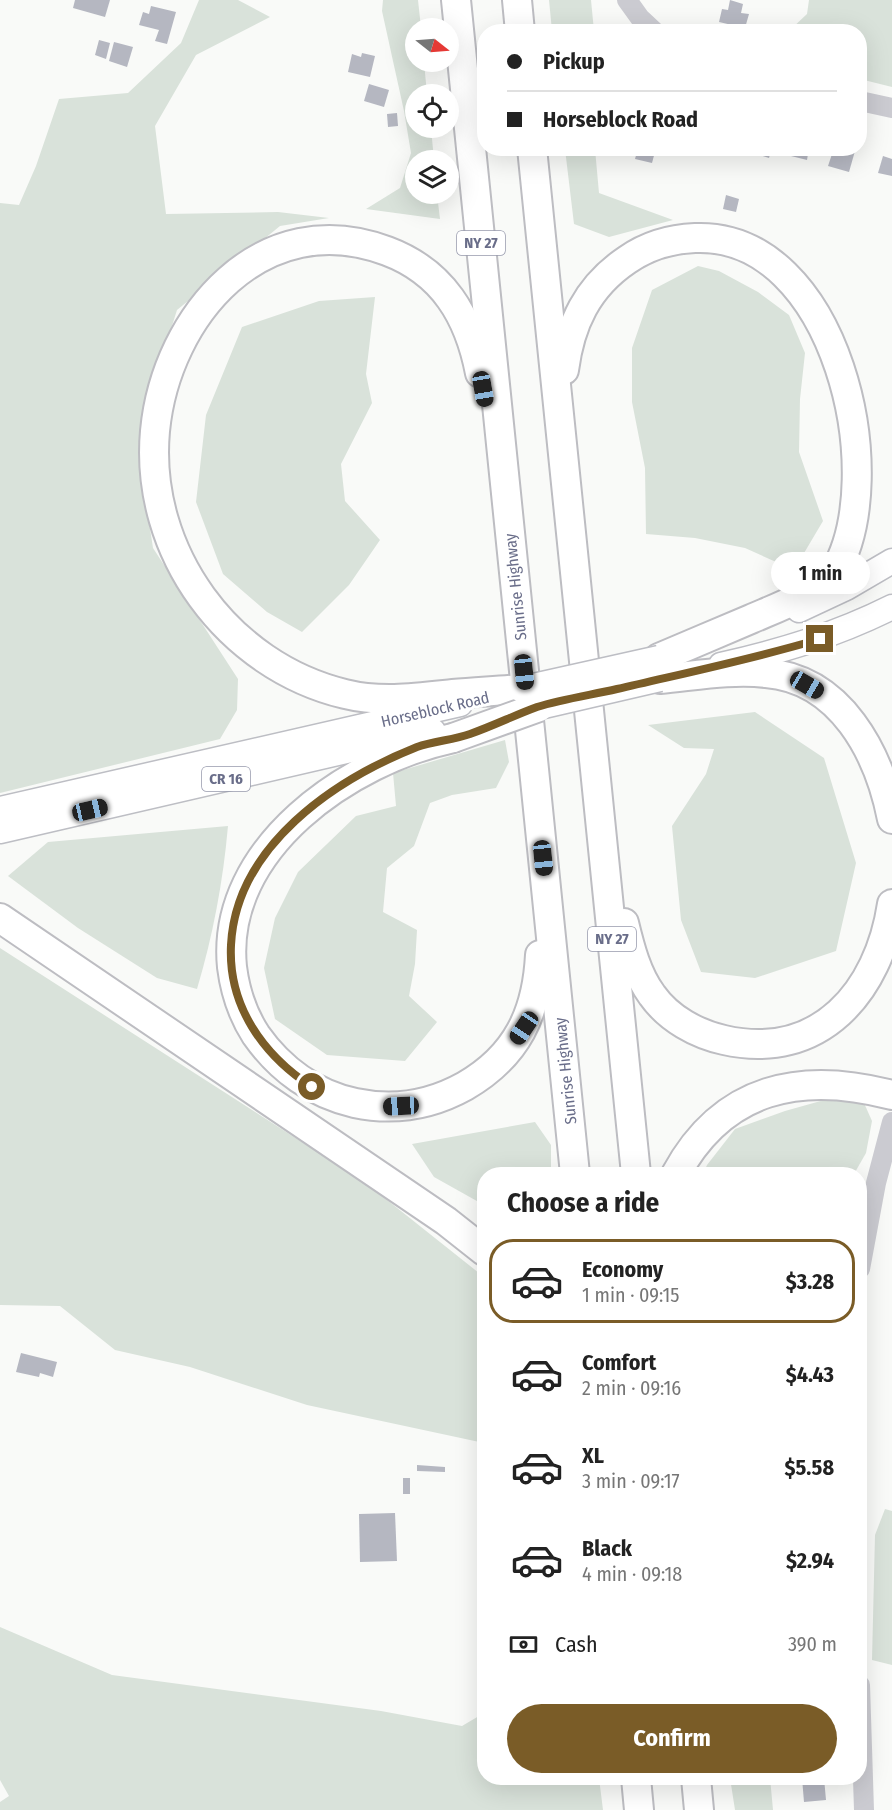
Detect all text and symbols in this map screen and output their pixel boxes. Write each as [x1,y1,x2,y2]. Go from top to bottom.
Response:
north arrow [405,18,459,72]
map controls [405,18,459,204]
text: Pickup [543,48,605,75]
button: locate [405,84,459,138]
text: Horseblock Road [543,106,698,133]
button: layers [405,150,459,204]
road number: NY 27 [457,231,505,255]
car [471,370,495,408]
street label: Sunrise Highway [500,532,531,641]
callout: 1 min [770,552,870,594]
text: 1 min [799,561,842,585]
route end [806,625,833,652]
car [513,653,535,691]
car [787,668,827,702]
street label: Horseblock Road [379,688,491,731]
road number: CR 16 [202,767,250,791]
car [70,797,110,823]
car [532,839,554,877]
road number: NY 27 [588,927,636,951]
car [506,1008,542,1048]
street label: Sunrise Highway [550,1016,581,1125]
route start [298,1073,325,1100]
car [383,1096,419,1116]
text: Choose a ride [507,1187,659,1219]
icon: car [510,1254,564,1308]
text: Economy [582,1256,663,1283]
text: $3.28 [786,1268,834,1295]
text: 1 min · 09:15 [582,1283,679,1307]
icon: car [510,1347,564,1401]
text: Comfort [582,1349,656,1376]
text: $4.43 [786,1361,834,1388]
text: 2 min · 09:16 [582,1376,681,1400]
icon: car [510,1440,564,1494]
text: XL [582,1442,604,1469]
text: $5.58 [785,1454,834,1481]
text: 3 min · 09:17 [582,1469,680,1493]
icon: car [510,1533,564,1587]
text: Black [582,1535,632,1562]
text: $2.94 [786,1547,834,1574]
text: 4 min · 09:18 [582,1562,682,1586]
icon: cash [507,1628,540,1661]
text: Cash [555,1631,598,1658]
text: 390 m [788,1632,837,1656]
button: Confirm [507,1704,837,1773]

